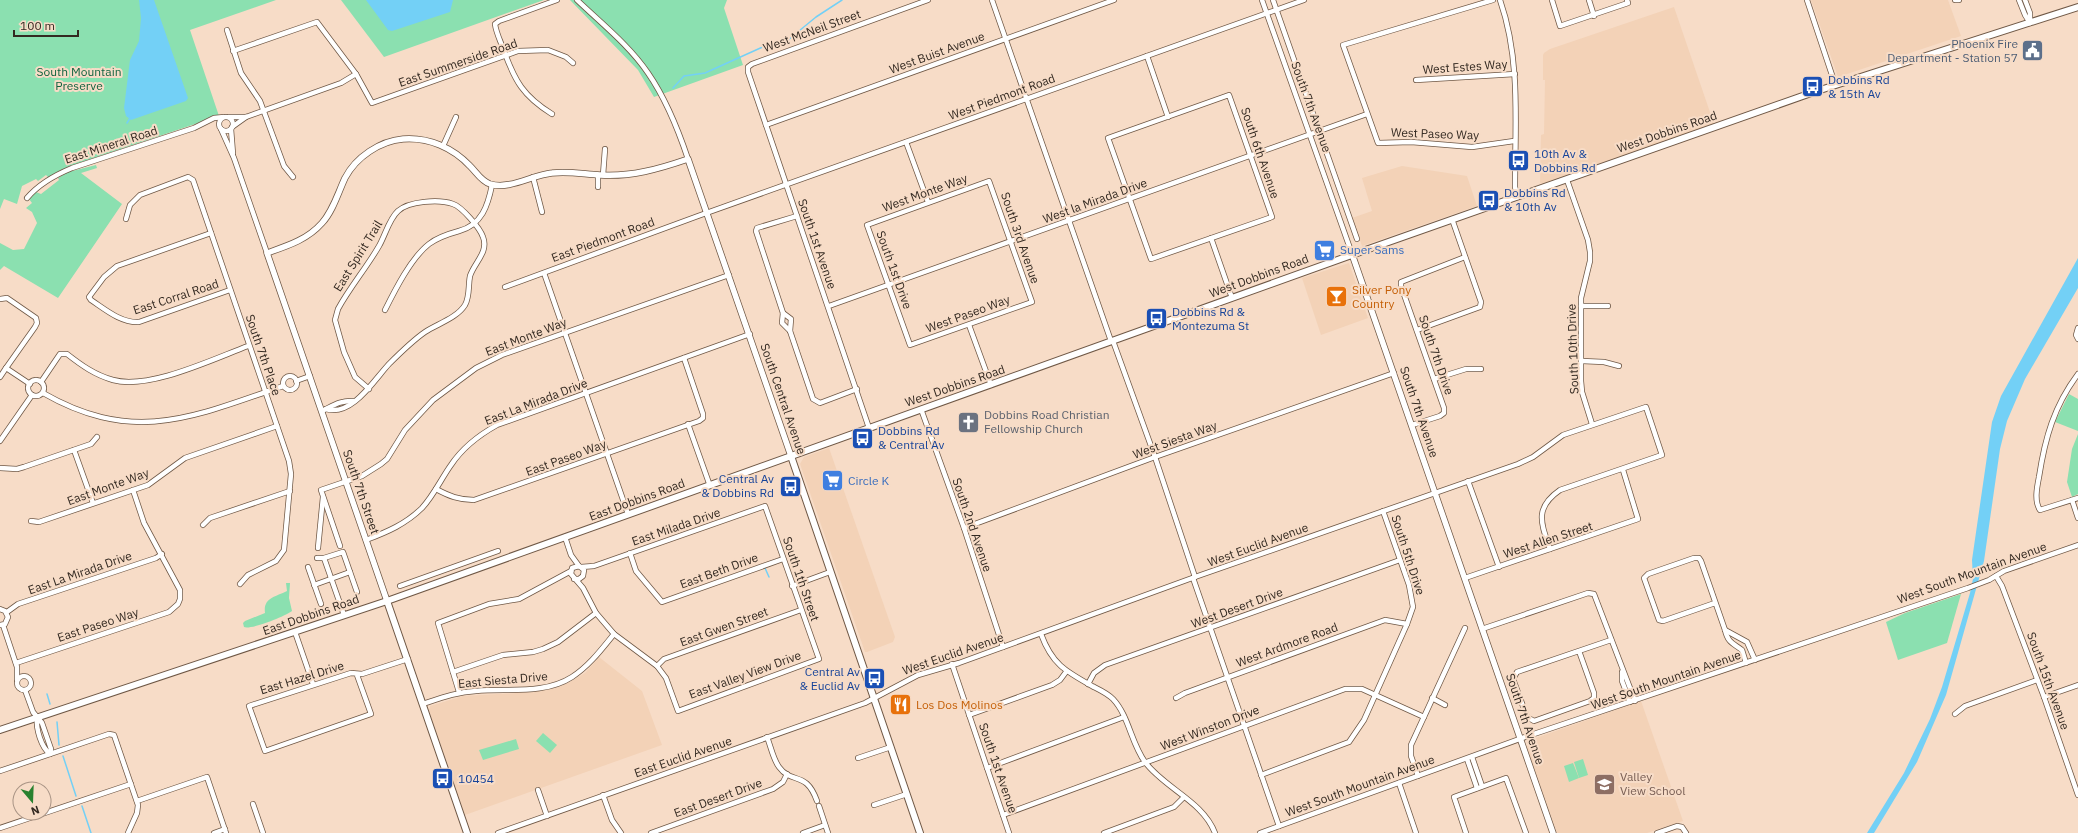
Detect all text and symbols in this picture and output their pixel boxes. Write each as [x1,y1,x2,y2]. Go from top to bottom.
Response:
street label: West McNeil Street [761,6,863,55]
scale bar [14,12,78,38]
text: 100 m [20,18,55,33]
street label: West Buist Avenue [887,28,987,77]
street label: East Summerside Road [396,35,519,90]
place label: Phoenix Fire Department - Station 57 [1887,36,2018,65]
public building icon: Phoenix Fire Department - Station 57 [2020,38,2046,64]
street label: West Estes Way [1422,56,1508,77]
street label: South 7th Avenue [1288,59,1335,155]
park label: South Mountain Preserve [37,64,121,93]
street label: West Piedmont Road [946,70,1057,123]
place label: Dobbins Rd & 15th Av [1828,72,1890,101]
bus stop icon: Dobbins Rd & 15th Av [1799,74,1825,100]
street label: South 6th Avenue [1238,105,1283,201]
street label: West Dobbins Road [1615,107,1719,156]
street label: East Mineral Road [62,122,159,167]
street label: West Paseo Way [1391,124,1479,143]
place label: 10th Av & Dobbins Rd [1534,146,1596,175]
bus stop icon: 10th Av & Dobbins Rd [1506,148,1532,174]
street label: West Monte Way [880,170,970,215]
street label: West la Mirada Drive [1041,175,1149,226]
place label: Dobbins Rd & 10th Av [1504,185,1566,214]
bus stop icon: Dobbins Rd & 10th Av [1476,187,1502,213]
street label: South 3rd Avenue [998,190,1043,286]
street label: South 1st Avenue [795,197,840,291]
street label: East Piedmont Road [549,214,656,265]
street label: East Spirit Trail [330,217,385,294]
street label: South 1st Drive [873,229,916,311]
supermarket icon: Super Sams [1312,237,1338,263]
place label: Super Sams [1340,242,1404,257]
street label: West Dobbins Road [1207,251,1311,300]
street label: East Corral Road [131,276,221,317]
place label: Silver Pony Country [1352,282,1411,311]
bar icon: Silver Pony Country [1324,284,1350,310]
street label: West Paseo Way [924,291,1012,336]
street label: South 10th Drive [1563,303,1582,394]
place label: Dobbins Rd & Montezuma St [1172,304,1249,333]
bus stop icon: Dobbins Rd & Montezuma St [1144,306,1170,332]
street label: South 7th Place [243,312,285,398]
street label: South 7th Drive [1416,313,1457,397]
street label: East Monte Way [483,314,569,359]
street label: South Central Avenue [757,341,810,457]
street label: West Dobbins Road [903,361,1007,410]
street label: South 7th Avenue [1397,364,1442,460]
street label: East La Mirada Drive [482,375,590,428]
place label: Dobbins Road Christian Fellowship Church [984,407,1109,436]
church icon: Dobbins Road Christian Fellowship Church [956,409,982,435]
street label: West Siesta Way [1131,417,1219,462]
place label: Dobbins Rd & Central Av [878,423,945,452]
bus stop icon: Dobbins Rd & Central Av [849,425,875,451]
street label: East Paseo Way [523,436,608,479]
street label: South 7th Street [340,448,383,536]
street label: East Monte Way [65,465,151,508]
supermarket icon: Circle K [820,468,846,494]
place label: Central Av & Dobbins Rd [701,471,774,500]
bus stop icon: Central Av & Dobbins Rd [777,473,803,499]
place label: Circle K [848,473,890,488]
street label: East Dobbins Road [587,475,687,524]
street label: South 2nd Avenue [949,476,996,574]
street label: East Milada Drive [630,504,722,549]
street label: South 5th Drive [1388,513,1429,597]
street label: West Allen Street [1501,518,1594,561]
street label: West Euclid Avenue [1206,519,1311,570]
street label: South 1th Street [780,535,823,623]
street label: West South Mountain Avenue [1895,538,2049,607]
street label: East La Mirada Drive [26,548,134,597]
street label: East Beth Drive [678,549,760,592]
street label: West Desert Drive [1189,584,1285,631]
street label: East Dobbins Road [261,591,361,638]
street label: East Paseo Way [55,604,140,645]
street label: East Gwen Street [678,604,770,649]
street label: West Ardmore Road [1234,619,1340,670]
street label: West Euclid Avenue [900,629,1006,678]
street label: South 15th Avenue [2024,630,2073,732]
street label: East Valley View Drive [687,647,803,702]
street label: West South Mountain Avenue [1589,647,1743,712]
street label: East Hazel Drive [258,657,346,697]
place label: Central Av & Euclid Av [800,664,860,693]
bus stop icon: Central Av & Euclid Av [862,666,888,692]
street label: East Siesta Drive [458,668,549,691]
street label: South 7th Avenue [1503,671,1548,767]
restaurant icon: Los Dos Molinos [888,692,914,718]
place label: Los Dos Molinos [916,697,1003,712]
street label: West Winston Drive [1158,702,1262,753]
street label: South 1st Avenue [976,721,1021,815]
street label: East Euclid Avenue [632,733,734,780]
street label: West South Mountain Avenue [1283,751,1437,820]
bus stop icon: 10454 [429,766,455,792]
place label: Valley View School [1620,769,1685,798]
place label: 10454 [458,771,494,786]
school or university icon: Valley View School [1592,771,1618,797]
street label: East Desert Drive [672,775,764,820]
north arrow [12,781,52,821]
text: N [29,803,41,818]

